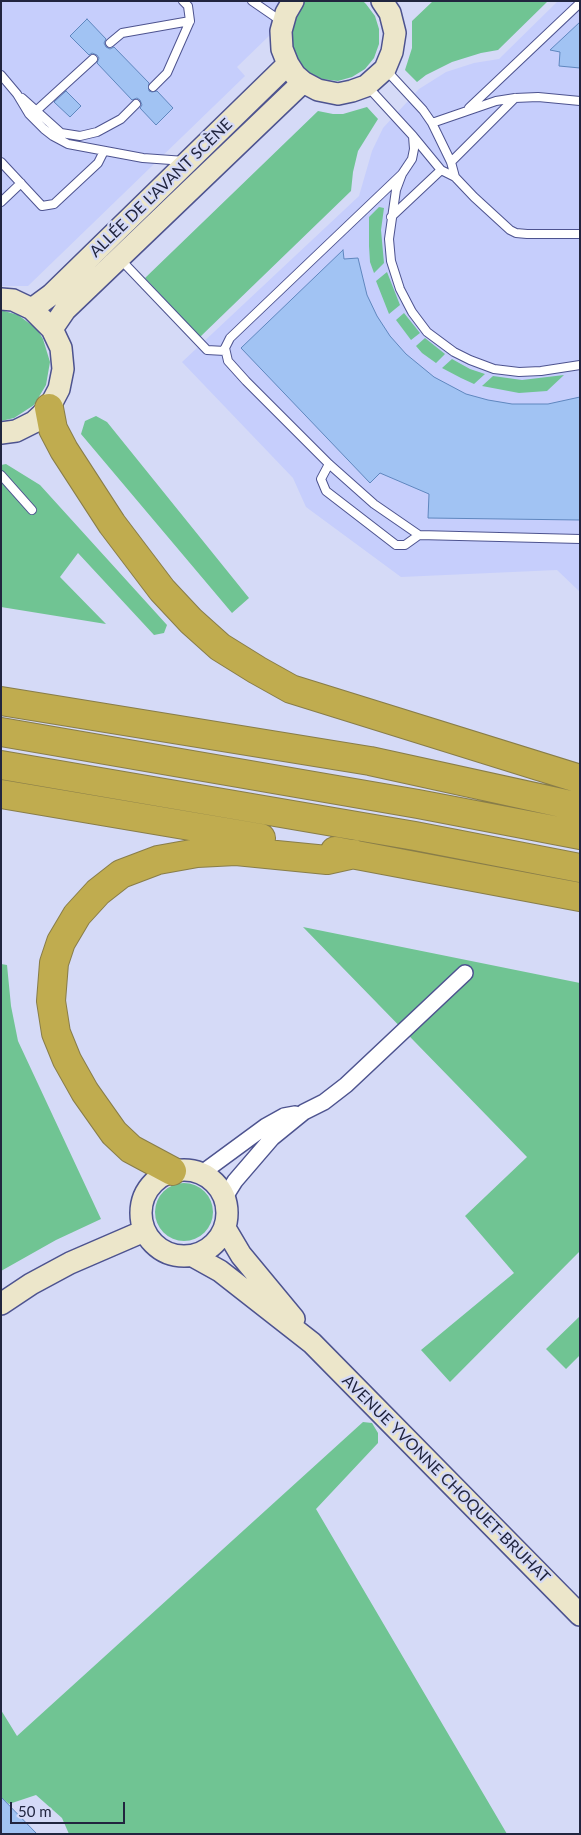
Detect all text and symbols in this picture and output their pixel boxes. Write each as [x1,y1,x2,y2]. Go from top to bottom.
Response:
street label: ALLÉE DE L'AVANT SCÈNE [86,115,236,261]
street label: AVENUE YVONNE CHOQUET-BRUHAT [338,1371,554,1587]
scale bar [12,1792,128,1824]
text: 50 m [18,1802,52,1820]

